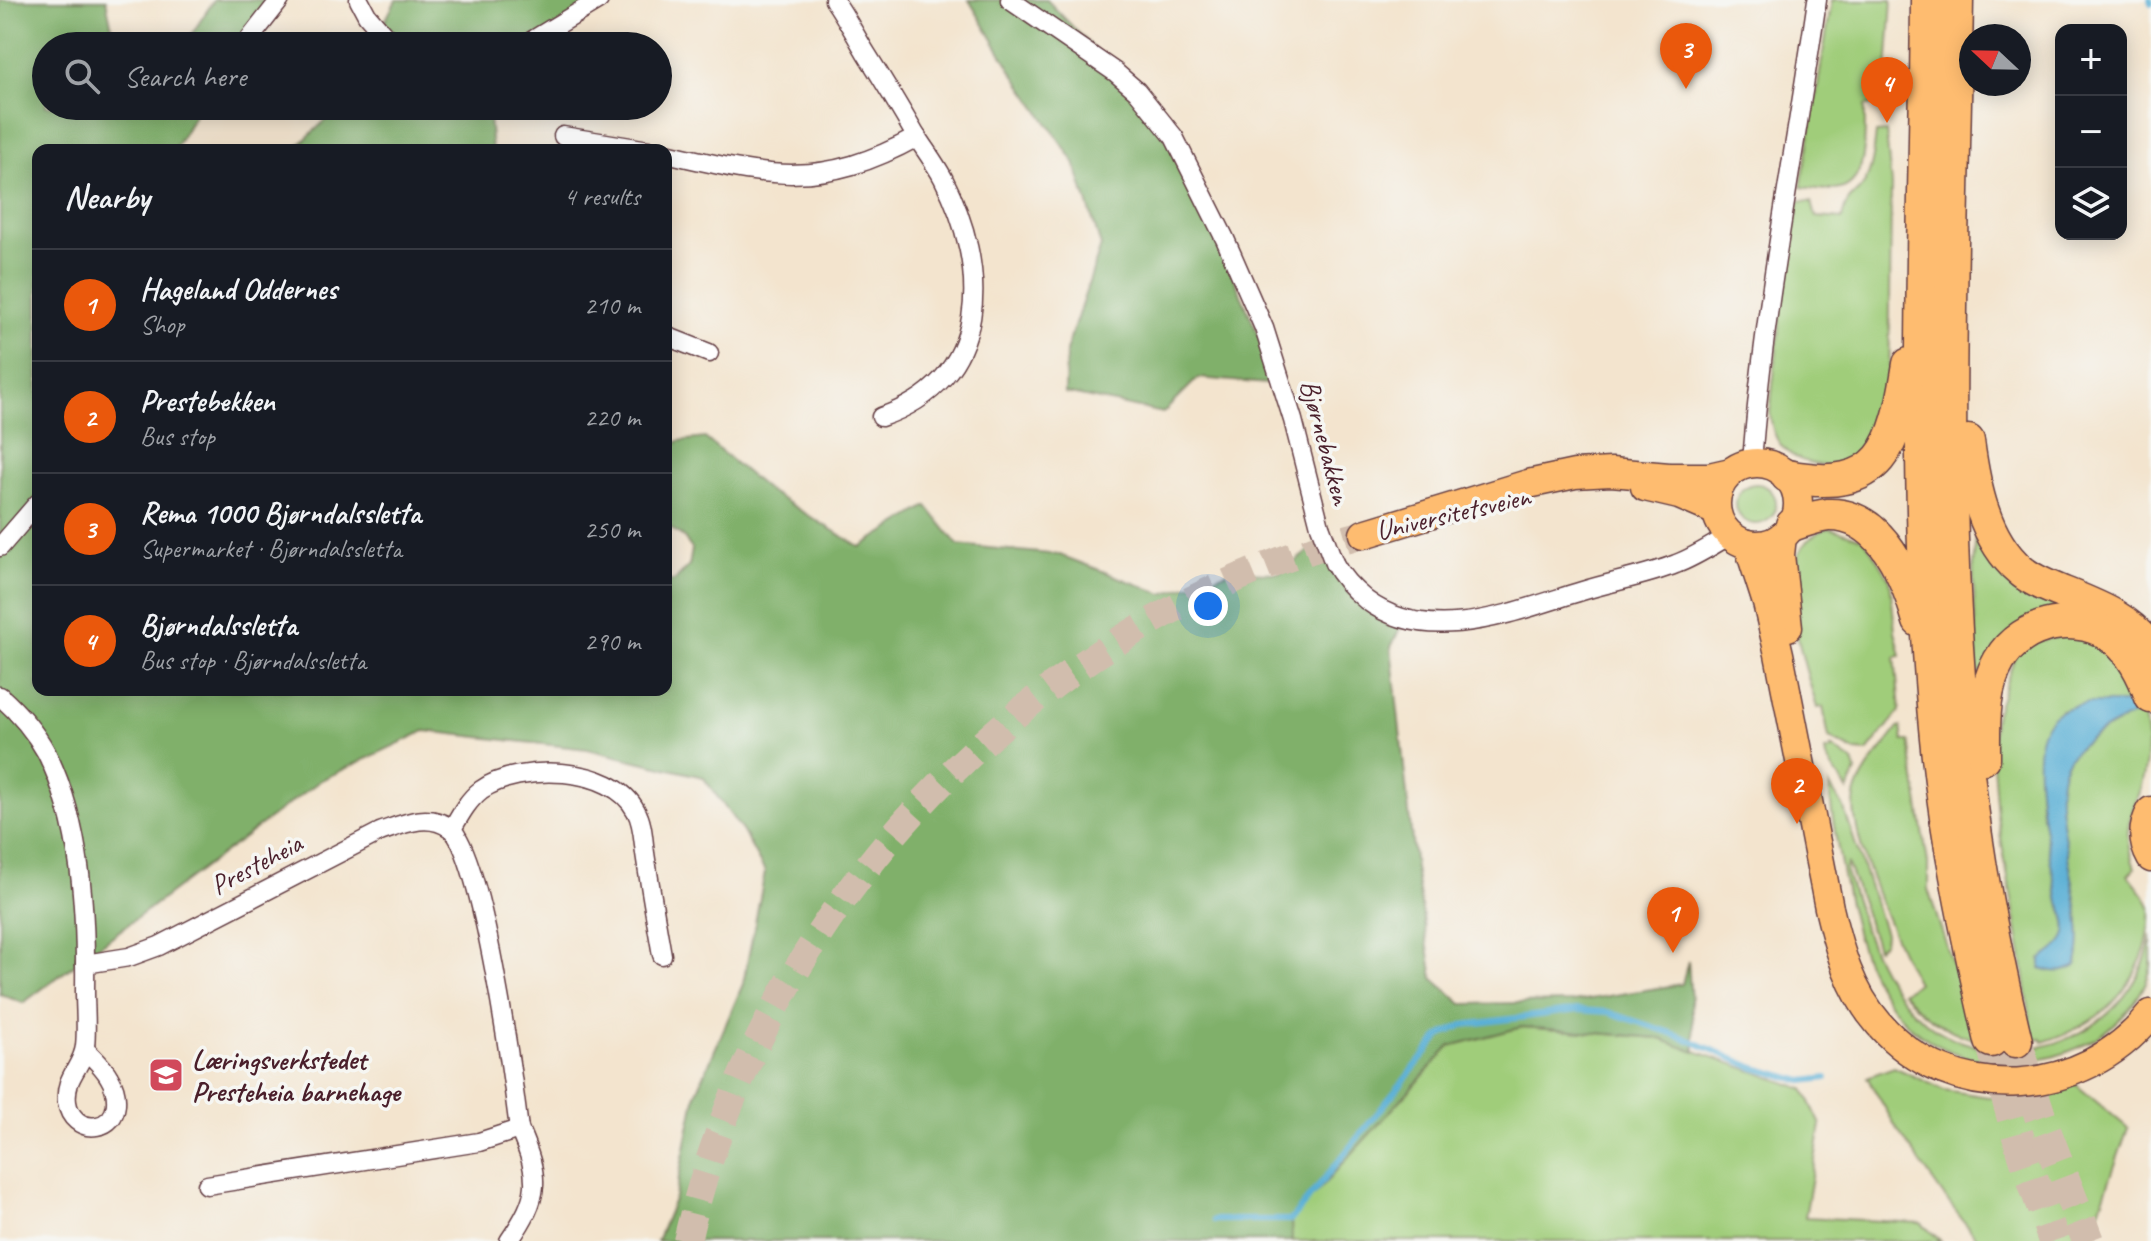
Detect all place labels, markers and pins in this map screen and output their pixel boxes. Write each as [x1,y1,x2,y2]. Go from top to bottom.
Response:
pin: 3 [1660,23,1712,89]
pin: 4 [1861,57,1913,123]
pin: 2 [1771,758,1823,824]
pin: 1 [1647,887,1699,953]
place label: Læringsverkstedet Presteheia barnehage [192,1042,402,1109]
school or university icon: Læringsverkstedet Presteheia barnehage [147,1056,185,1094]

